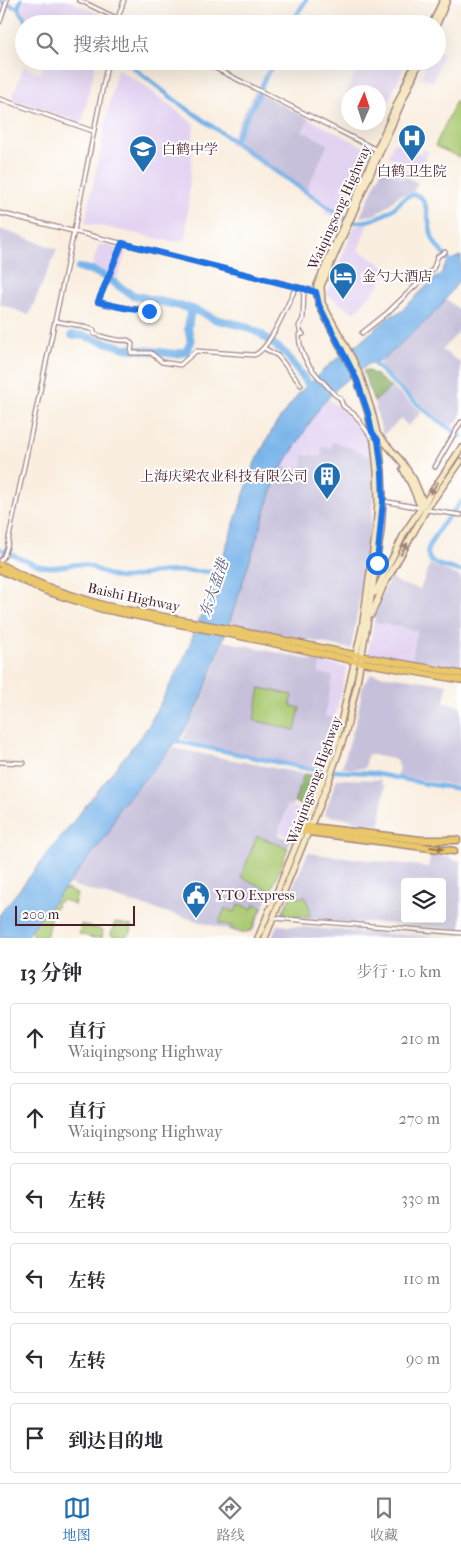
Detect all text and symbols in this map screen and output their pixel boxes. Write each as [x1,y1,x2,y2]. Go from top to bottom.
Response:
search box [15,15,446,70]
icon: search [33,29,61,57]
text: 搜索地点 [73,34,149,56]
north arrow [341,85,386,130]
hospital icon: 白鹤卫生院 [397,123,427,162]
school or university icon: 白鹤中学 [128,134,158,173]
place label: 白鹤中学 [162,141,218,158]
street label: Waiqingsong Highway [304,141,375,273]
place label: 白鹤卫生院 [377,163,447,180]
hotel icon: 金勺大酒店 [328,261,358,300]
place label: 金勺大酒店 [362,268,432,285]
route end [138,300,161,323]
building icon: 上海庆梁农业科技有限公司 [312,461,342,500]
place label: 上海庆梁农业科技有限公司 [140,468,308,485]
one-way arrow [429,481,438,495]
one-way arrow [399,543,408,556]
route start [366,552,389,575]
water label: 东大盈港 [196,555,233,619]
street label: Baishi Highway [86,579,182,616]
street label: Waiqingsong Highway [283,713,346,848]
one-way arrow [429,844,445,852]
map controls [401,878,446,923]
button: layers [401,878,446,923]
public building icon: YTO Express [181,880,211,919]
place label: YTO Express [214,887,295,904]
scale bar [15,903,135,926]
text: 200 m [22,906,59,923]
text: 13 分钟 [20,961,83,985]
text: 步行 · 1.0 km [356,962,441,981]
text: 直行 [68,1020,106,1042]
icon: ahead [21,1024,49,1052]
text: 210 m [401,1029,440,1048]
text: Waiqingsong Highway [68,1042,223,1061]
text: 直行 [68,1100,106,1122]
icon: ahead [21,1104,49,1132]
text: 270 m [399,1109,440,1128]
text: Waiqingsong Highway [68,1122,223,1141]
icon: left [21,1184,49,1212]
text: 330 m [401,1189,440,1208]
text: 左转 [68,1190,106,1212]
icon: left [21,1264,49,1292]
text: 110 m [403,1269,440,1288]
text: 左转 [68,1270,106,1292]
icon: left [21,1344,49,1372]
text: 90 m [406,1349,440,1368]
text: 左转 [68,1350,106,1372]
icon: arrive [21,1424,49,1452]
text: 到达目的地 [68,1430,163,1452]
tab: 地图 [63,1494,91,1544]
tab: 路线 [216,1494,244,1544]
tab: 收藏 [370,1494,398,1544]

